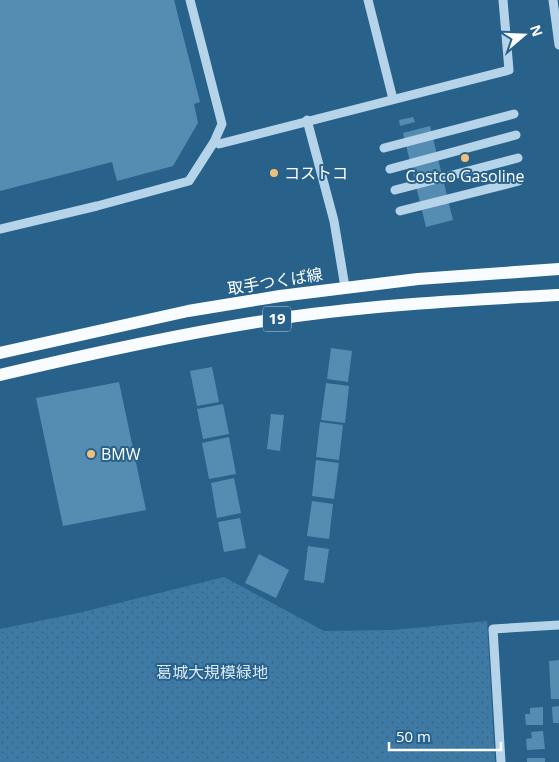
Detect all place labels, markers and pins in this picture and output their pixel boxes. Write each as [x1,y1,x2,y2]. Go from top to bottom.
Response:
marker: Costco Gasoline [459,152,471,164]
place label: コストコ [284,162,348,184]
place label: Costco Gasoline [405,165,525,187]
marker: コストコ [268,167,280,179]
place label: BMW [101,443,141,465]
marker: BMW [85,448,97,460]

